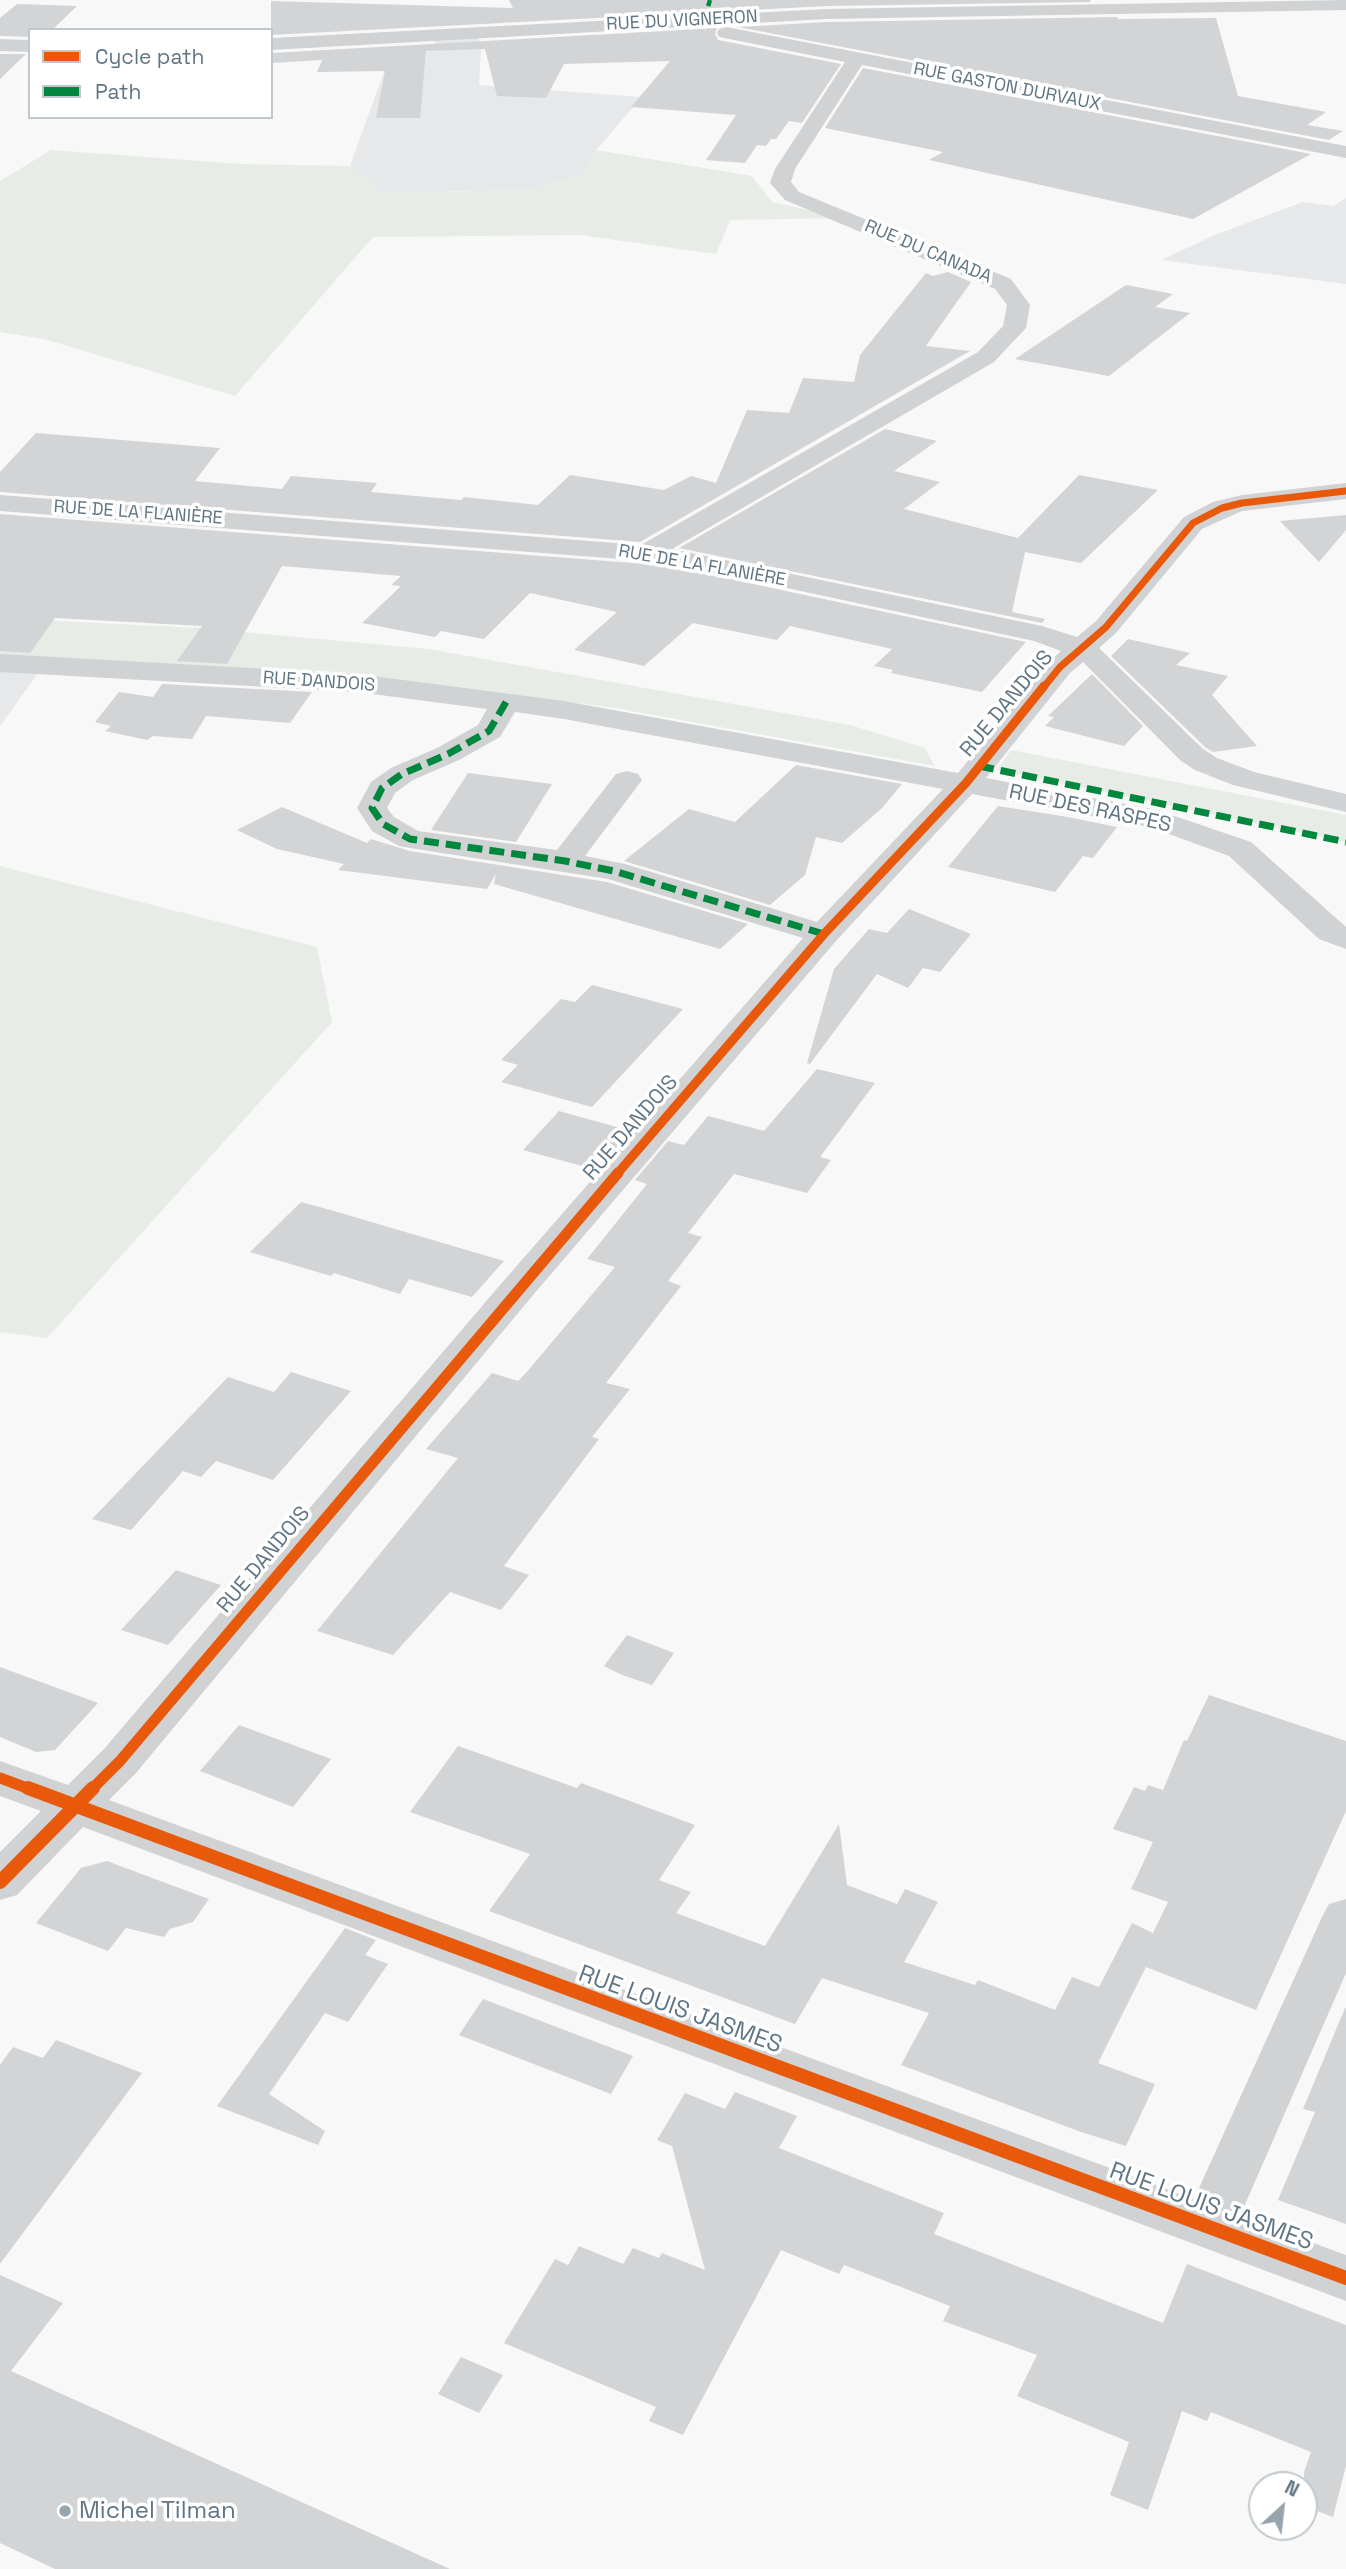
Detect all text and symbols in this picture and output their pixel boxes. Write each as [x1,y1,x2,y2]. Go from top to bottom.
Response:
street label: RUE DU VIGNERON [606,6,758,36]
legend [28,28,273,119]
text: Cycle path [95,43,204,70]
street label: RUE GASTON DURVAUX [912,58,1102,116]
text: Path [95,78,141,105]
street label: RUE DU CANADA [861,216,995,288]
street label: RUE DE LA FLANIÈRE [53,496,223,530]
street label: RUE DE LA FLANIÈRE [617,541,787,591]
street label: RUE DANDOIS [955,646,1059,762]
street label: RUE DANDOIS [262,667,376,697]
street label: RUE DES RASPES [1007,780,1173,838]
street label: RUE DANDOIS [578,1070,684,1186]
street label: RUE DANDOIS [212,1502,316,1618]
street label: RUE LOUIS JASMES [574,1960,786,2060]
street label: RUE LOUIS JASMES [1105,2157,1317,2257]
north arrow [1248,2471,1318,2541]
text: N [1280,2475,1303,2503]
place label: Michel Tilman [79,2497,236,2525]
marker: Michel Tilman [57,2503,73,2519]

